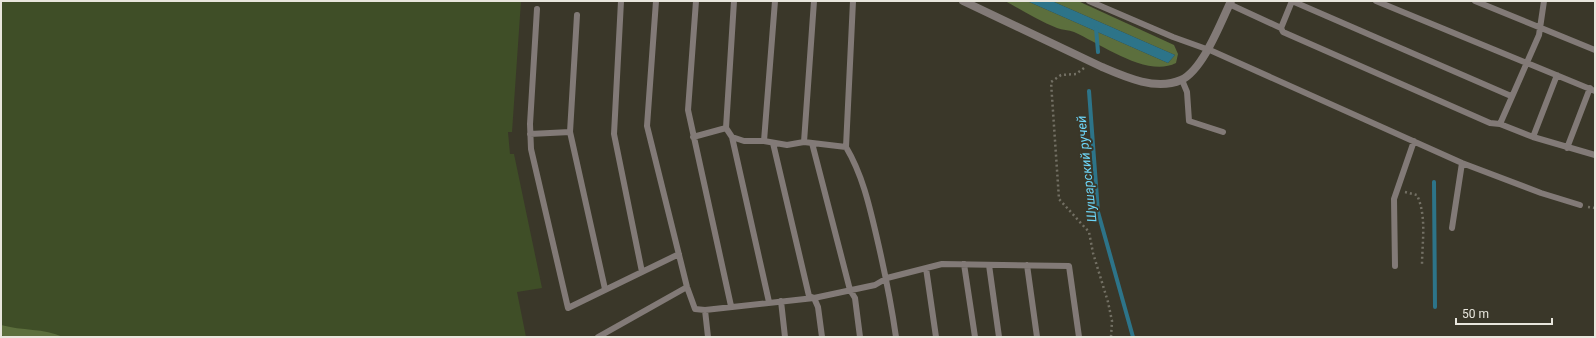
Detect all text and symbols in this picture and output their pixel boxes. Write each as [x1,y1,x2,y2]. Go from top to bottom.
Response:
water label: Шушарский ручей [1073,115,1100,223]
scale bar [1456,300,1552,326]
text: 50 m [1462,307,1489,321]

